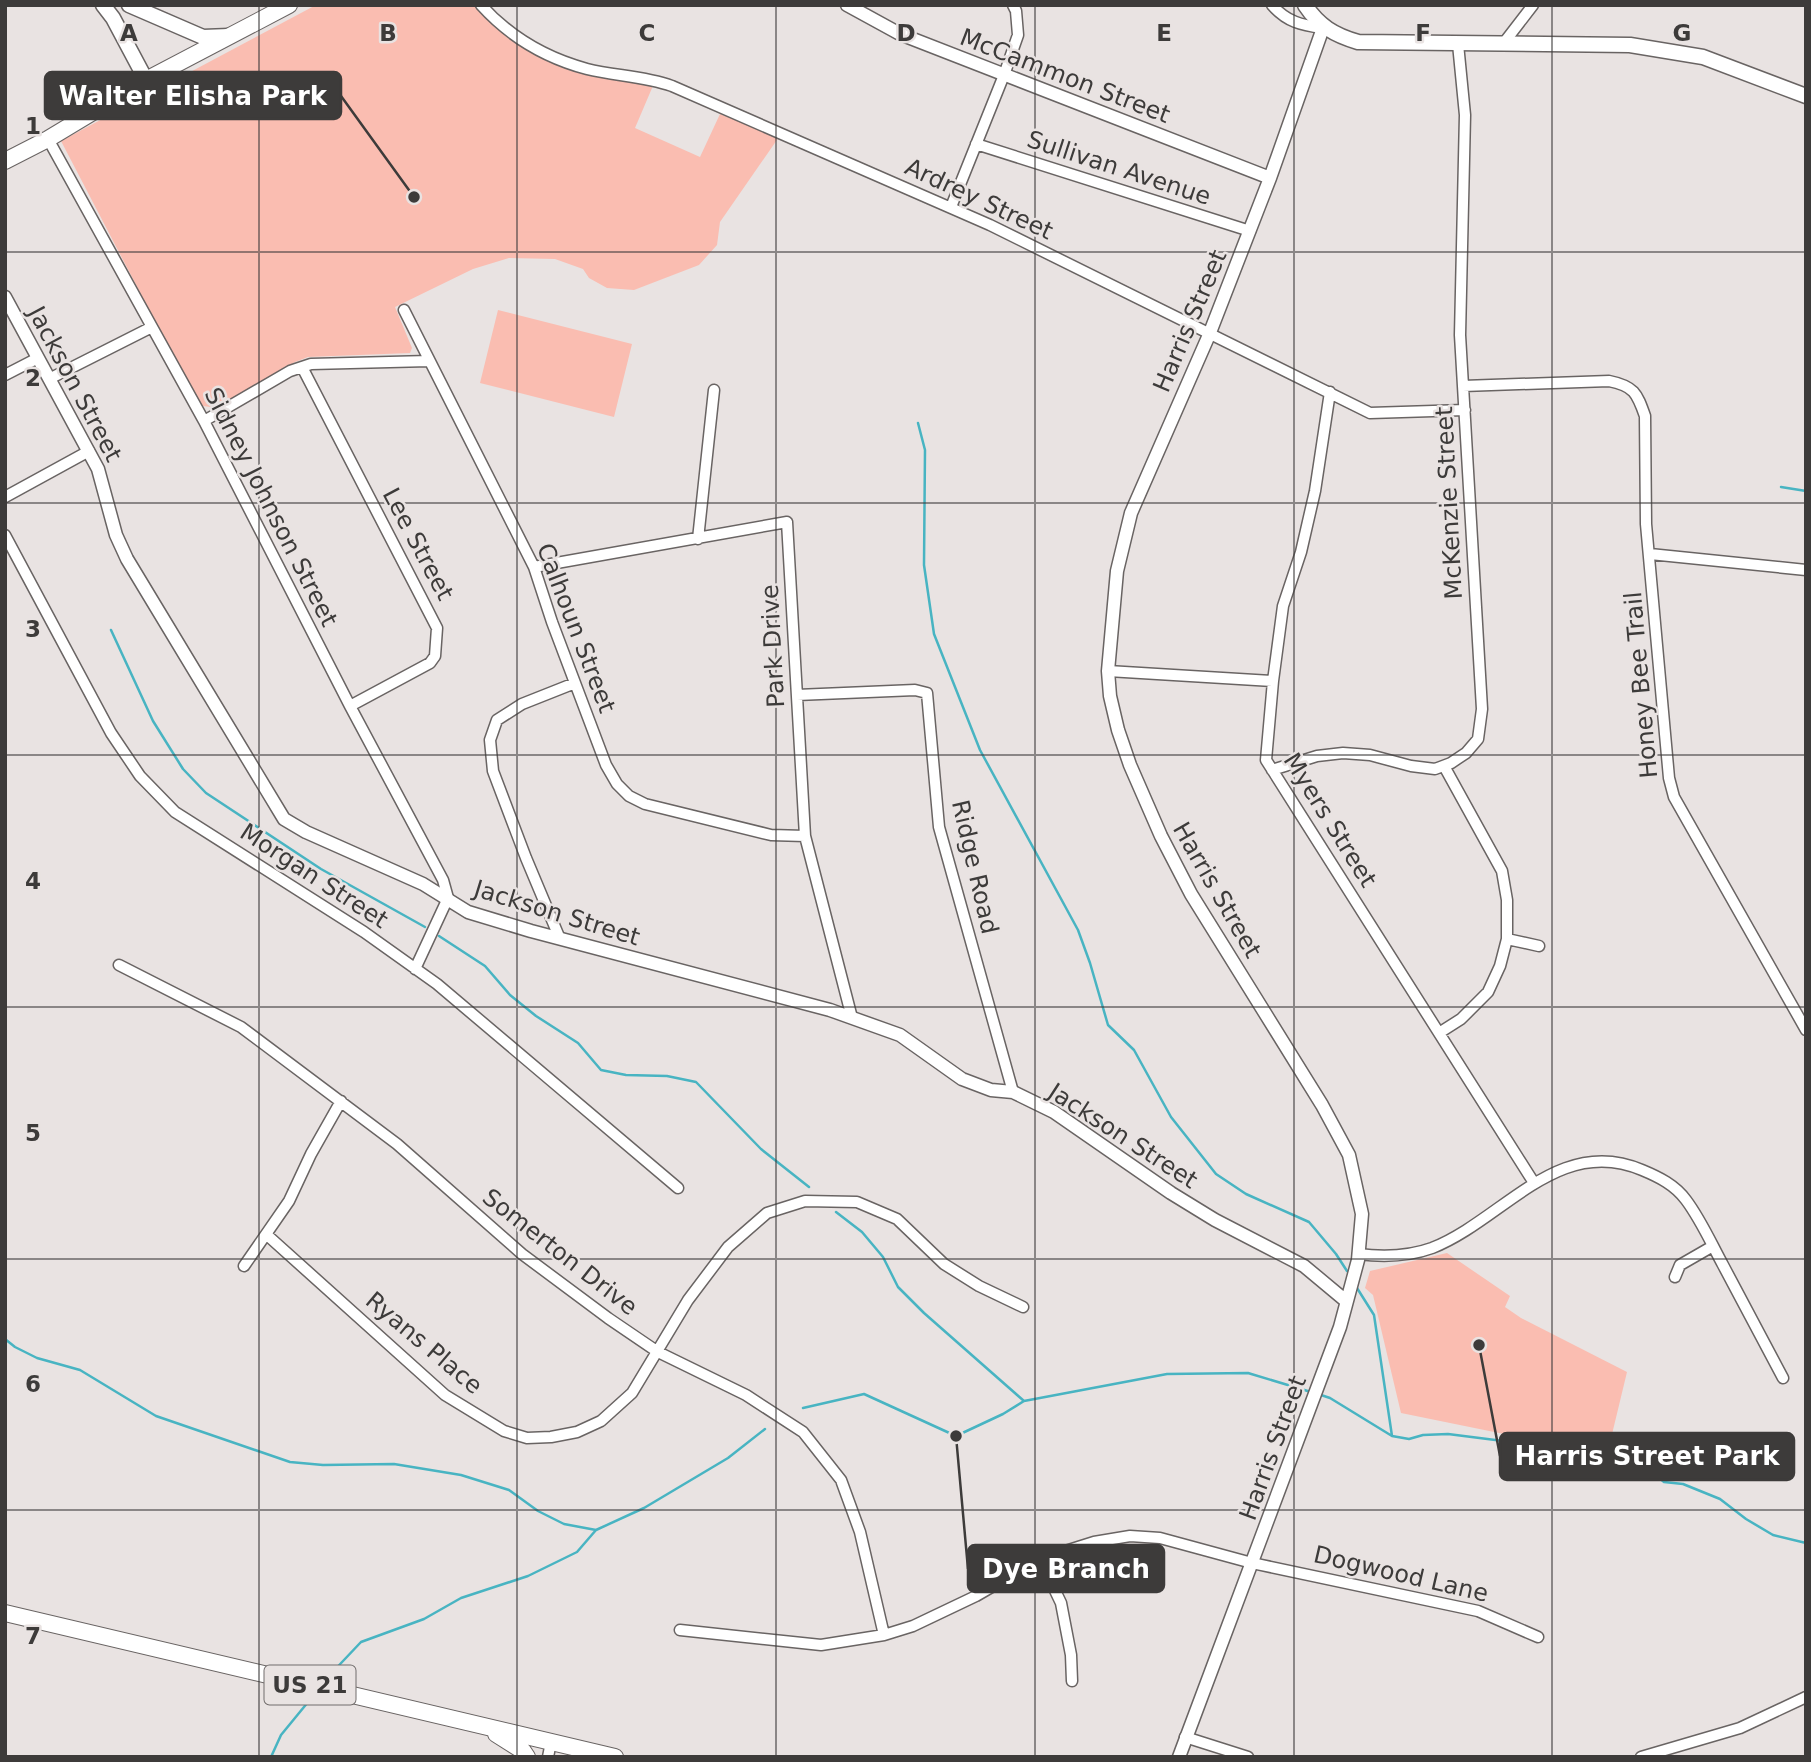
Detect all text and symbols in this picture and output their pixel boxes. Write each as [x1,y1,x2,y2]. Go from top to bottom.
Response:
text: A [120,20,138,46]
text: B [379,20,397,46]
text: C [639,20,655,46]
text: D [896,20,916,46]
text: E [1156,20,1172,46]
text: F [1415,20,1431,46]
text: G [1673,20,1691,46]
street label: McCammon Street [956,23,1174,129]
callout: Walter Elisha Park [45,72,341,119]
text: Walter Elisha Park [59,81,328,111]
text: 1 [25,113,41,139]
street label: Sullivan Avenue [1024,125,1214,211]
street label: Ardrey Street [901,153,1057,245]
street label: Harris Street [1147,246,1233,396]
street label: Jackson Street [21,300,128,466]
text: 2 [25,365,41,391]
street label: Sidney Johnson Street [199,383,343,631]
street label: McKenzie Street [1430,406,1468,600]
street label: Lee Street [377,483,459,605]
street label: Calhoun Street [531,539,621,717]
street label: Park Drive [756,584,790,708]
street label: Honey Bee Trail [1619,591,1663,779]
text: 3 [25,616,41,642]
street label: Myers Street [1278,748,1382,892]
street label: Ridge Road [946,797,1004,937]
street label: Harris Street [1167,817,1267,963]
street label: Morgan Street [235,818,393,934]
text: 4 [25,868,41,894]
street label: Jackson Street [469,874,643,952]
street label: Jackson Street [1042,1076,1203,1195]
text: 5 [25,1120,41,1146]
street label: Somerton Drive [477,1183,643,1321]
street label: Ryans Place [360,1286,488,1400]
text: 6 [25,1371,41,1397]
street label: Harris Street [1234,1372,1312,1524]
callout: Harris Street Park [1500,1433,1794,1480]
text: Harris Street Park [1514,1441,1780,1471]
street label: Dogwood Lane [1311,1540,1491,1608]
callout: Dye Branch [968,1545,1164,1592]
text: Dye Branch [982,1554,1150,1584]
text: 7 [25,1623,41,1649]
road number: US 21 [264,1666,356,1704]

